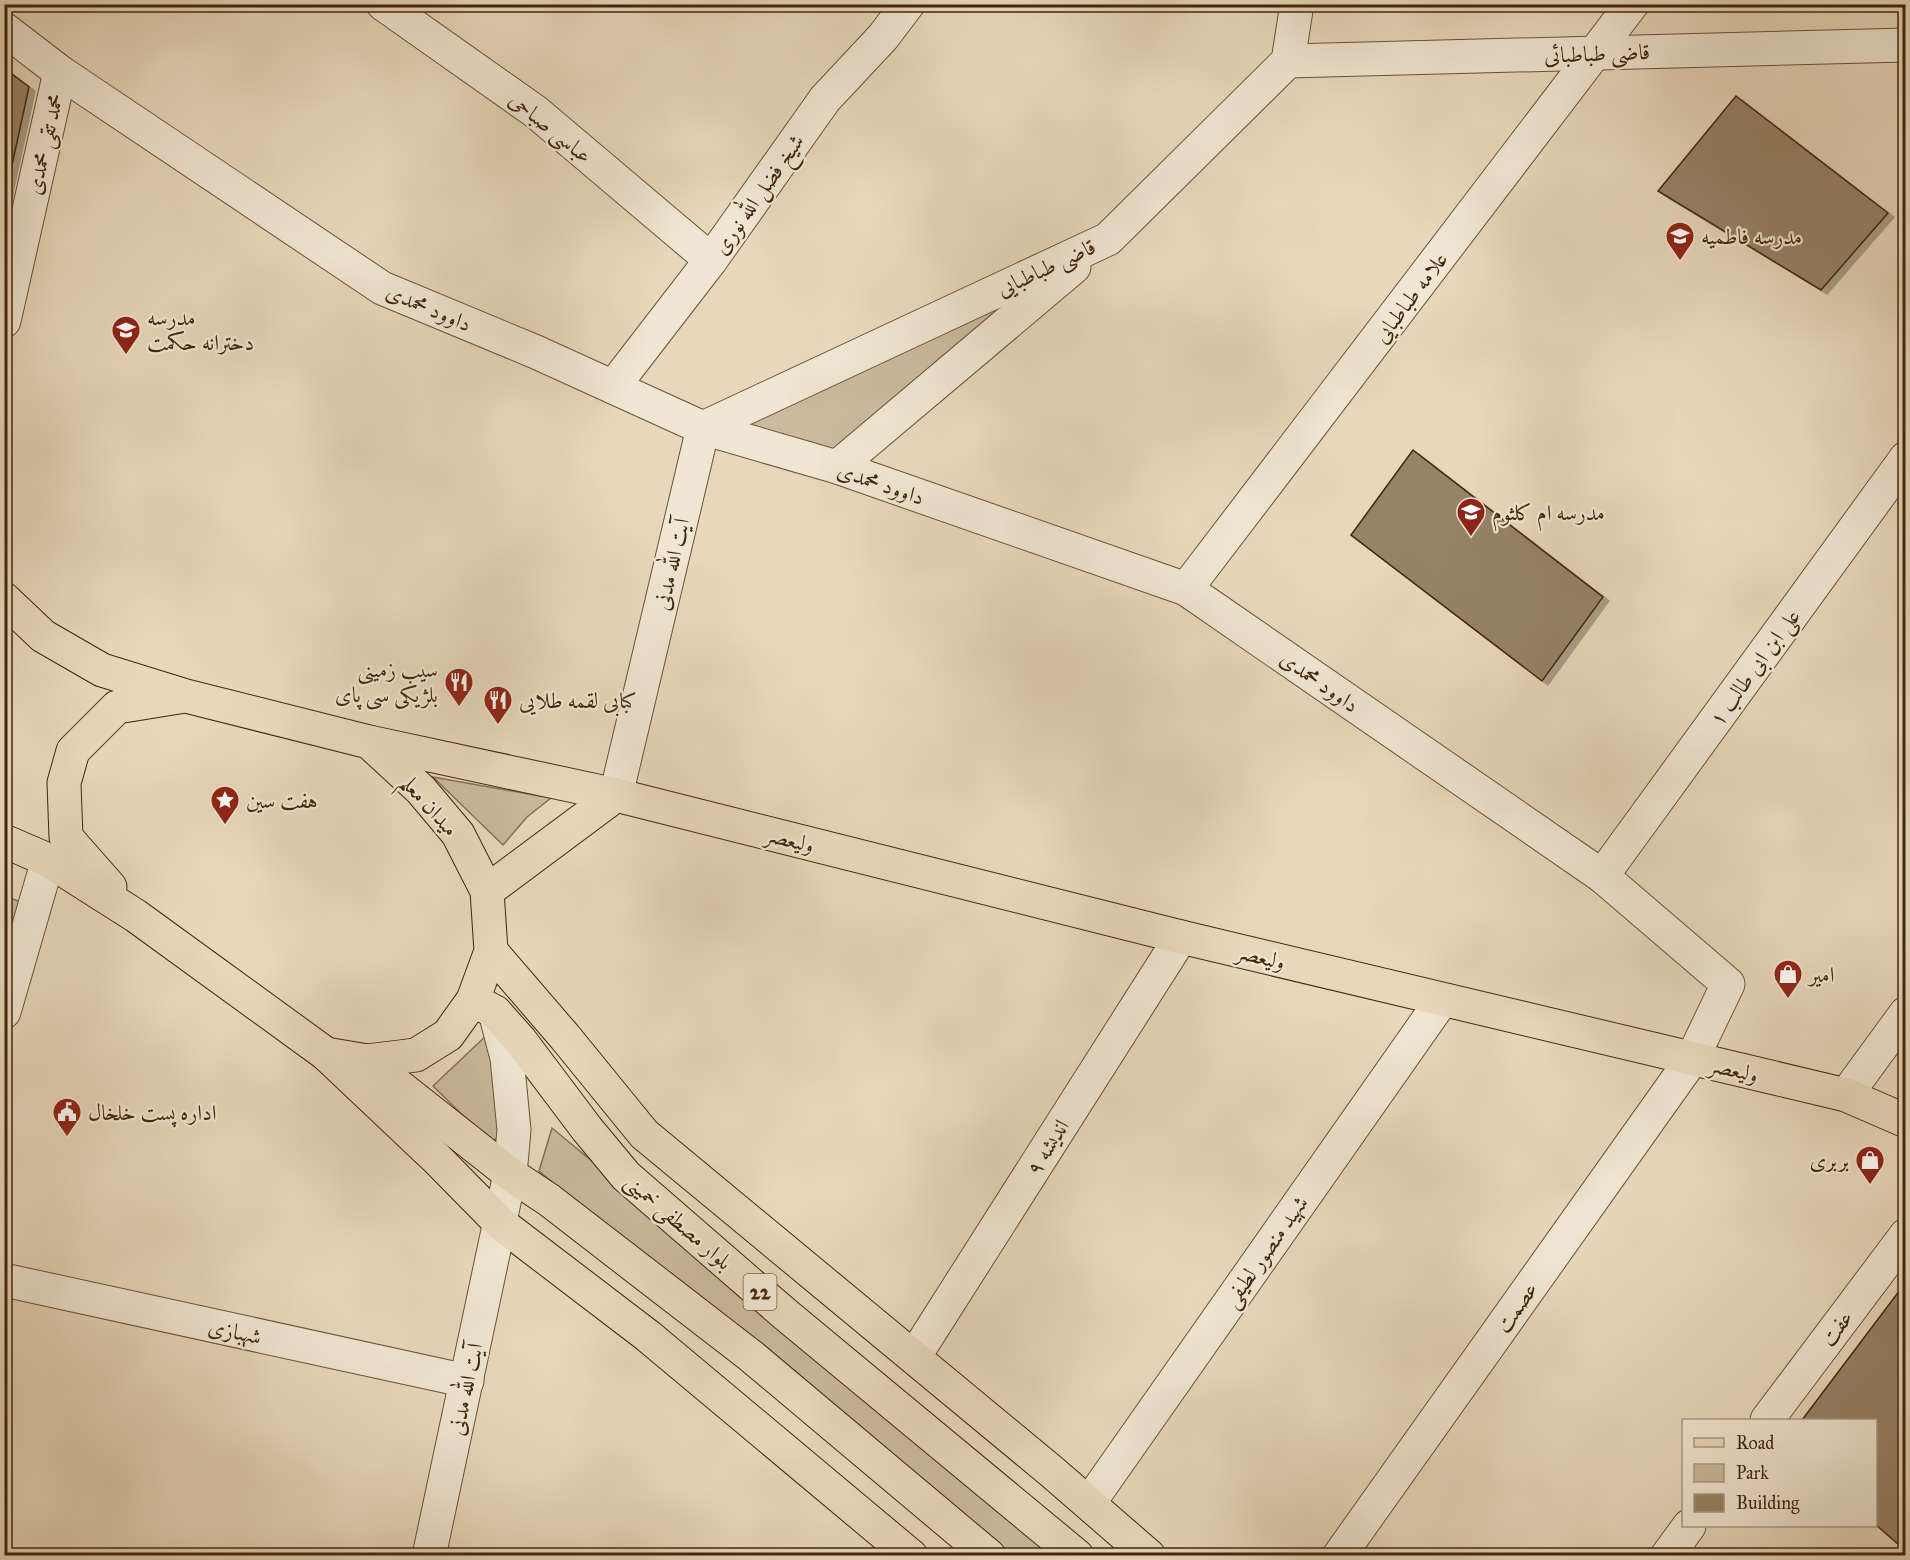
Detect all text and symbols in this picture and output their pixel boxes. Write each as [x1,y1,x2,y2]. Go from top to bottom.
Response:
street label: قاضی طباطبائی [1544,38,1651,71]
street label: عباسی صباحی [502,86,598,171]
street label: محمد تقی محمدی [20,91,72,198]
street label: شیخ فضل الله نوری [704,126,815,263]
school or university icon: مدرسه فاطمیه [1664,220,1696,262]
place label: مدرسه فاطمیه [1701,223,1802,250]
street label: قاضی طباطبایی [992,233,1101,304]
street label: علامه طباطبایی [1367,246,1455,349]
street label: داوود محمدی [382,277,476,338]
place label: مدرسه دخترانه حکمت [147,304,254,356]
school or university icon: مدرسه دخترانه حکمت [110,314,142,356]
street label: داوود محمدی [834,456,928,511]
school or university icon: مدرسه ام کلثوم [1455,496,1487,538]
place label: مدرسه ام کلثوم [1492,499,1605,532]
street label: آیت الله مدنی [644,512,696,613]
street label: علی ابن ابی طالب ۱ [1703,604,1808,733]
street label: داوود محمدی [1275,644,1364,718]
place label: سیب زمینی بلژیکی سی پای [335,656,438,711]
restaurant icon: سیب زمینی بلژیکی سی پای [443,666,475,708]
restaurant icon: کبابی لقمه طلایی [482,684,514,726]
place label: کبابی لقمه طلایی [519,687,637,717]
street label: میدان معلم [388,769,464,848]
place icon: هفت سین [209,784,241,826]
place label: هفت سین [246,787,318,814]
street label: ولیعصر [760,820,817,860]
street label: ولیعصر [1231,937,1288,977]
shop icon: امیر [1772,958,1804,1000]
place label: امیر [1807,961,1834,988]
street label: ولیعصر [1705,1050,1761,1089]
public building icon: اداره پست خلخال [51,1096,83,1138]
place label: اداره پست خلخال [88,1099,217,1128]
street label: اندیشه ۹ [1020,1114,1075,1180]
shop icon: بربری [1854,1144,1886,1186]
place label: بربری [1809,1147,1849,1174]
street label: بلوار مصطفی خمینی [617,1167,738,1278]
street label: شهید منصور لطیفی [1217,1190,1316,1314]
road number: 22 [744,1274,777,1310]
street label: عصمت [1489,1277,1544,1338]
street label: عفت [1814,1305,1859,1352]
street label: شهبازی [206,1313,264,1351]
street label: آیت‌ الله مدنی [439,1337,489,1438]
legend [1682,1419,1877,1527]
text: Road [1736,1432,1774,1454]
text: Park [1736,1462,1769,1484]
text: Building [1736,1492,1800,1515]

